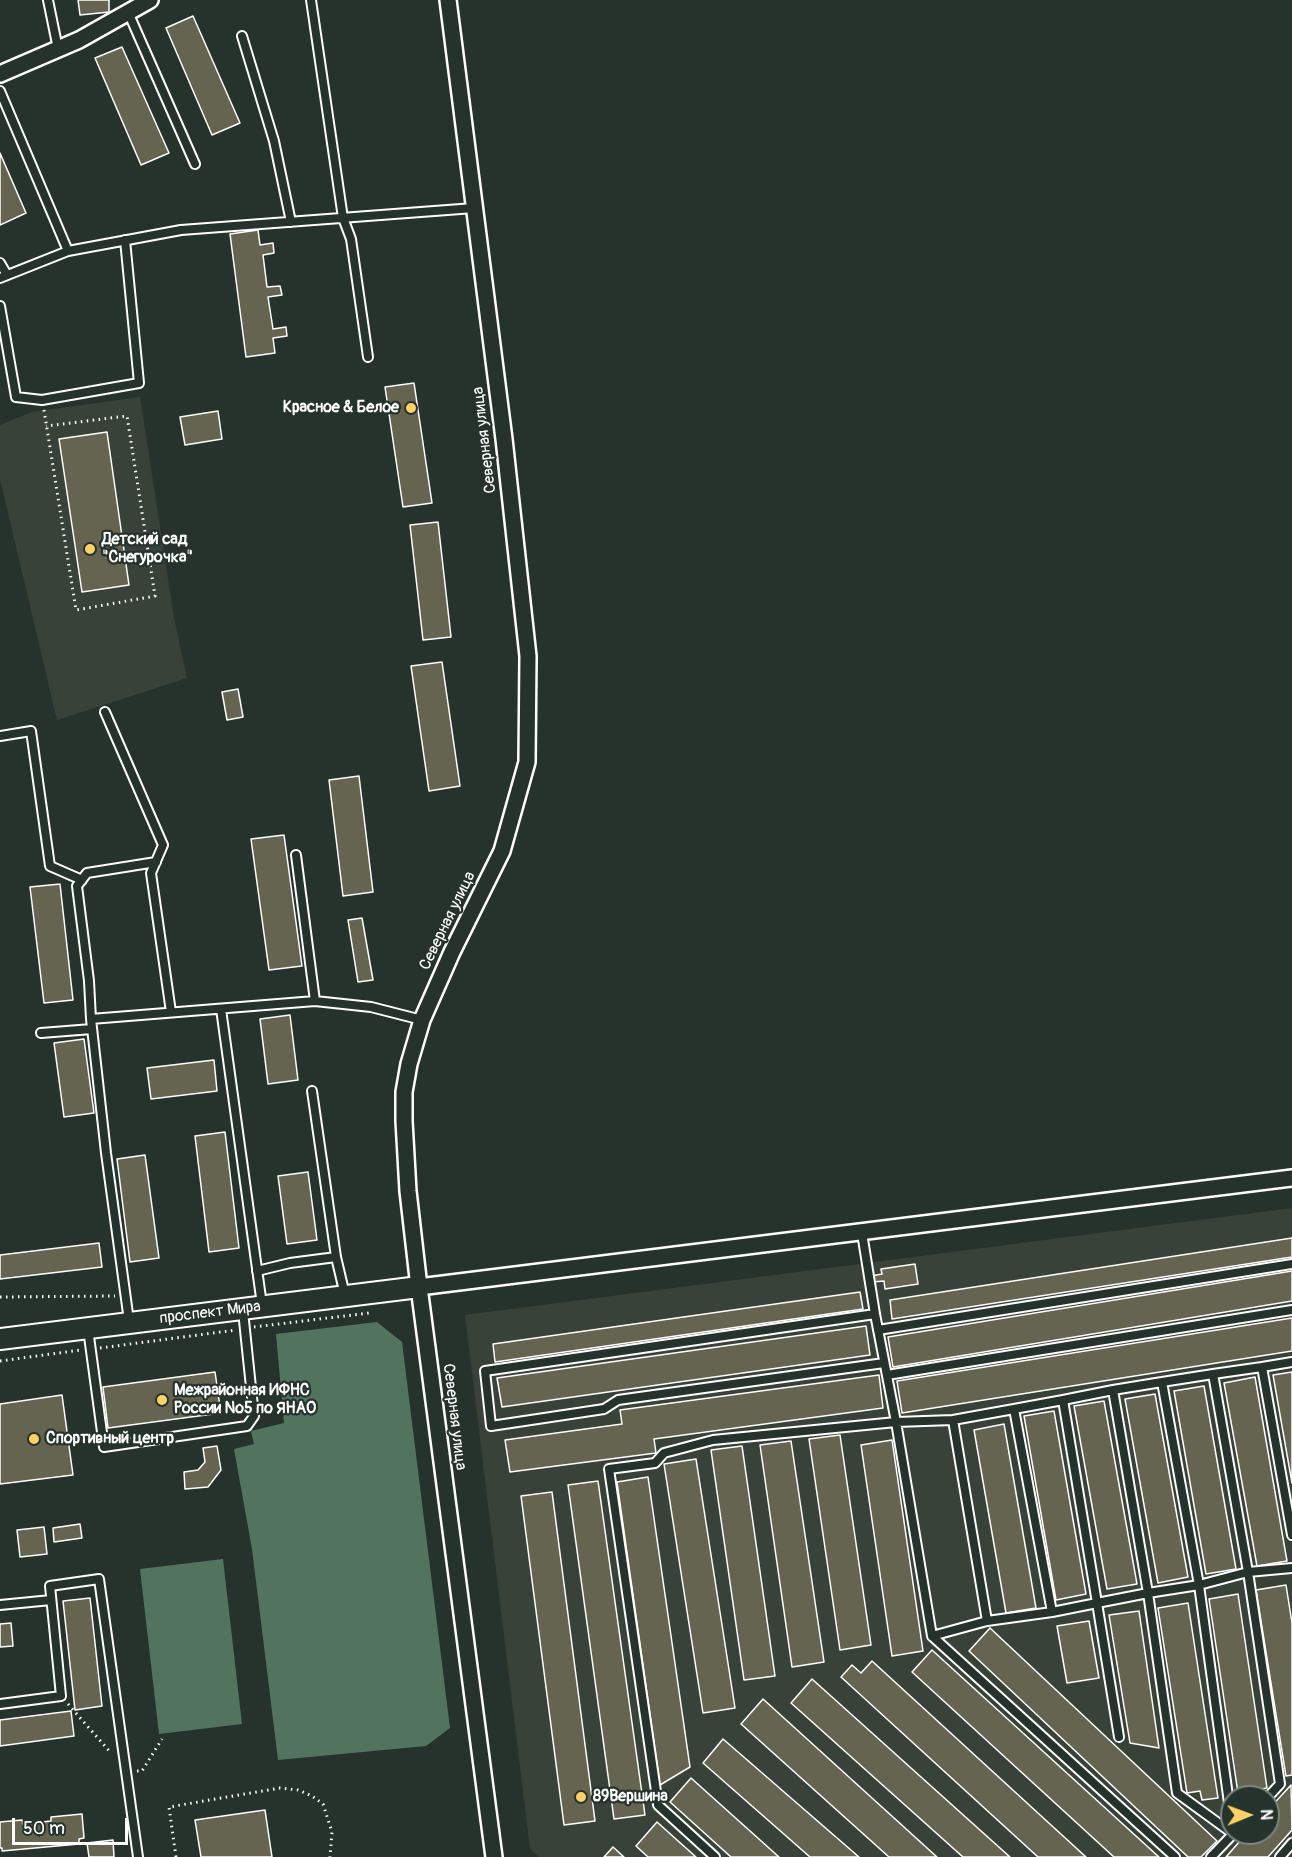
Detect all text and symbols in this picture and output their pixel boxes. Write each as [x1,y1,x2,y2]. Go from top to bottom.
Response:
street label: Северная улица [469,386,501,494]
place label: Красное & Белое [283,398,399,418]
marker: Красное & Белое [404,401,418,415]
place label: Детский сад "Снегурочка" [102,530,193,568]
marker: Детский сад "Снегурочка" [83,542,97,556]
street label: Северная улица [416,869,480,973]
street label: проспект Мира [158,1297,262,1329]
street label: Северная улица [438,1363,470,1471]
place label: Межрайонная ИФНС России №5 по ЯНАО [174,1381,316,1419]
marker: Межрайонная ИФНС России №5 по ЯНАО [155,1393,169,1407]
place label: Спортивный центр [46,1429,174,1449]
marker: Спортивный центр [27,1432,41,1446]
north arrow [1220,1785,1280,1845]
place label: 89Вершина [593,1787,668,1807]
marker: 89Вершина [574,1790,588,1804]
scale bar [15,1806,130,1844]
text: N [1256,1809,1276,1820]
text: 50 m [23,1817,65,1840]

